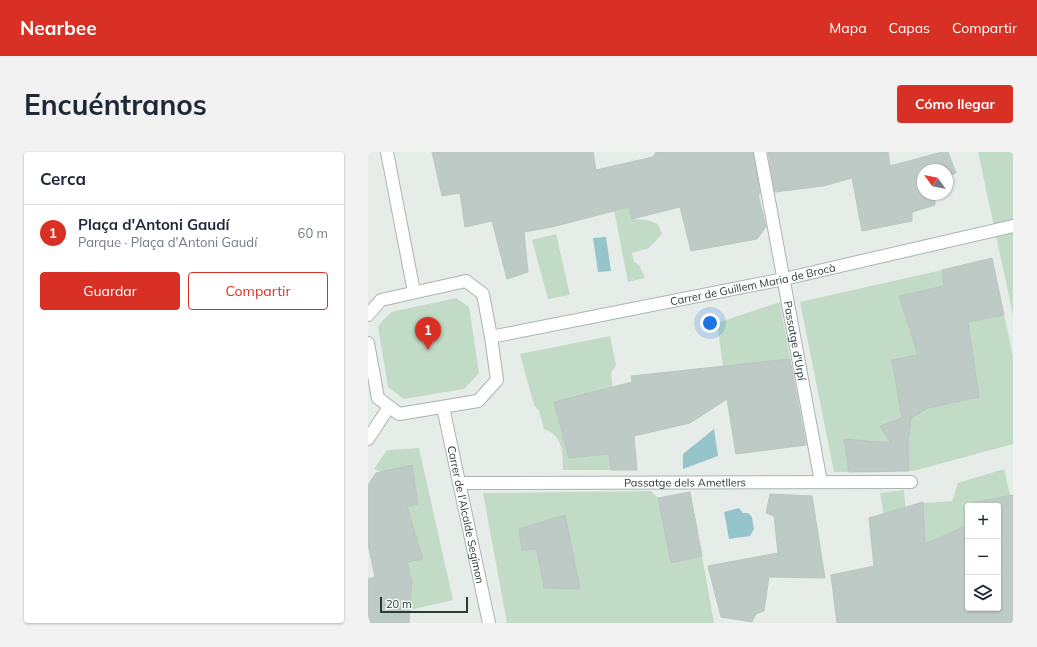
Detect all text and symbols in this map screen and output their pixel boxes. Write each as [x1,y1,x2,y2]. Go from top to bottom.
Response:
text: Nearbee [20,16,97,40]
text: Mapa [829,19,867,37]
text: Capas [889,19,930,37]
text: Compartir [952,19,1017,37]
button: Cómo llegar [897,85,1013,123]
text: Encuéntranos [24,87,207,122]
north arrow [917,164,953,200]
text: Cerca [40,168,86,189]
text: Plaça d'Antoni Gaudí [78,215,230,234]
text: 1 [49,225,57,241]
text: 60 m [298,225,328,241]
text: Parque · Plaça d'Antoni Gaudí [78,234,257,250]
street label: Carrer de Guillem Maria de Brocà [669,260,837,308]
button: Guardar [40,272,180,310]
button: Compartir [188,272,328,310]
street label: Passatge d'Urpí [781,300,809,383]
your location [700,313,720,333]
pin: 1 [415,317,441,350]
street label: Carrer de l'Alcalde Segimon [444,444,487,585]
street label: Passatge dels Ametllers [624,475,746,490]
map controls [965,503,1001,611]
button: + [965,503,1001,539]
button: − [965,539,1001,575]
button: layers [965,575,1001,611]
scale bar [380,595,468,614]
text: 20 m [386,597,412,611]

